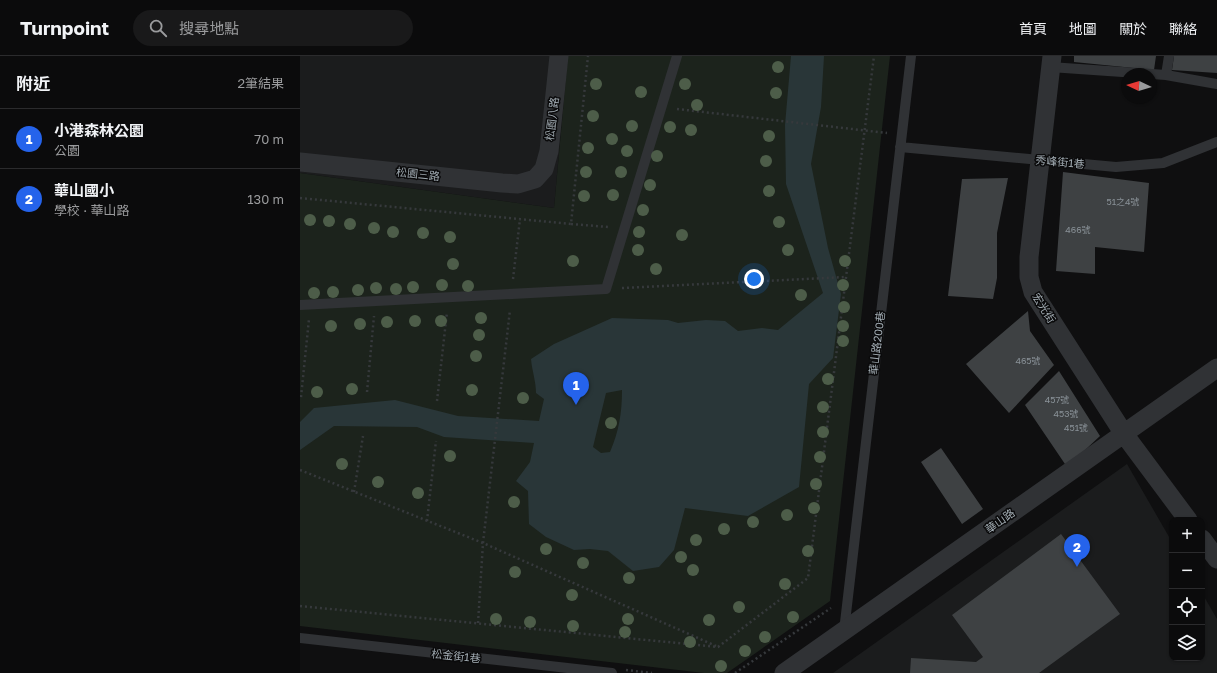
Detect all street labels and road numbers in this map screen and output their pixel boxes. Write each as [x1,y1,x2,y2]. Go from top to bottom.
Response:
street label: 松園八路 [542,96,561,142]
street label: 秀峰街1巷 [1035,153,1085,170]
street label: 松園三路 [395,165,441,182]
street label: 宏光街 [1030,290,1059,325]
street label: 華山路200巷 [866,310,887,376]
street label: 華山路 [982,506,1017,535]
street label: 松金街1巷 [431,646,481,665]

